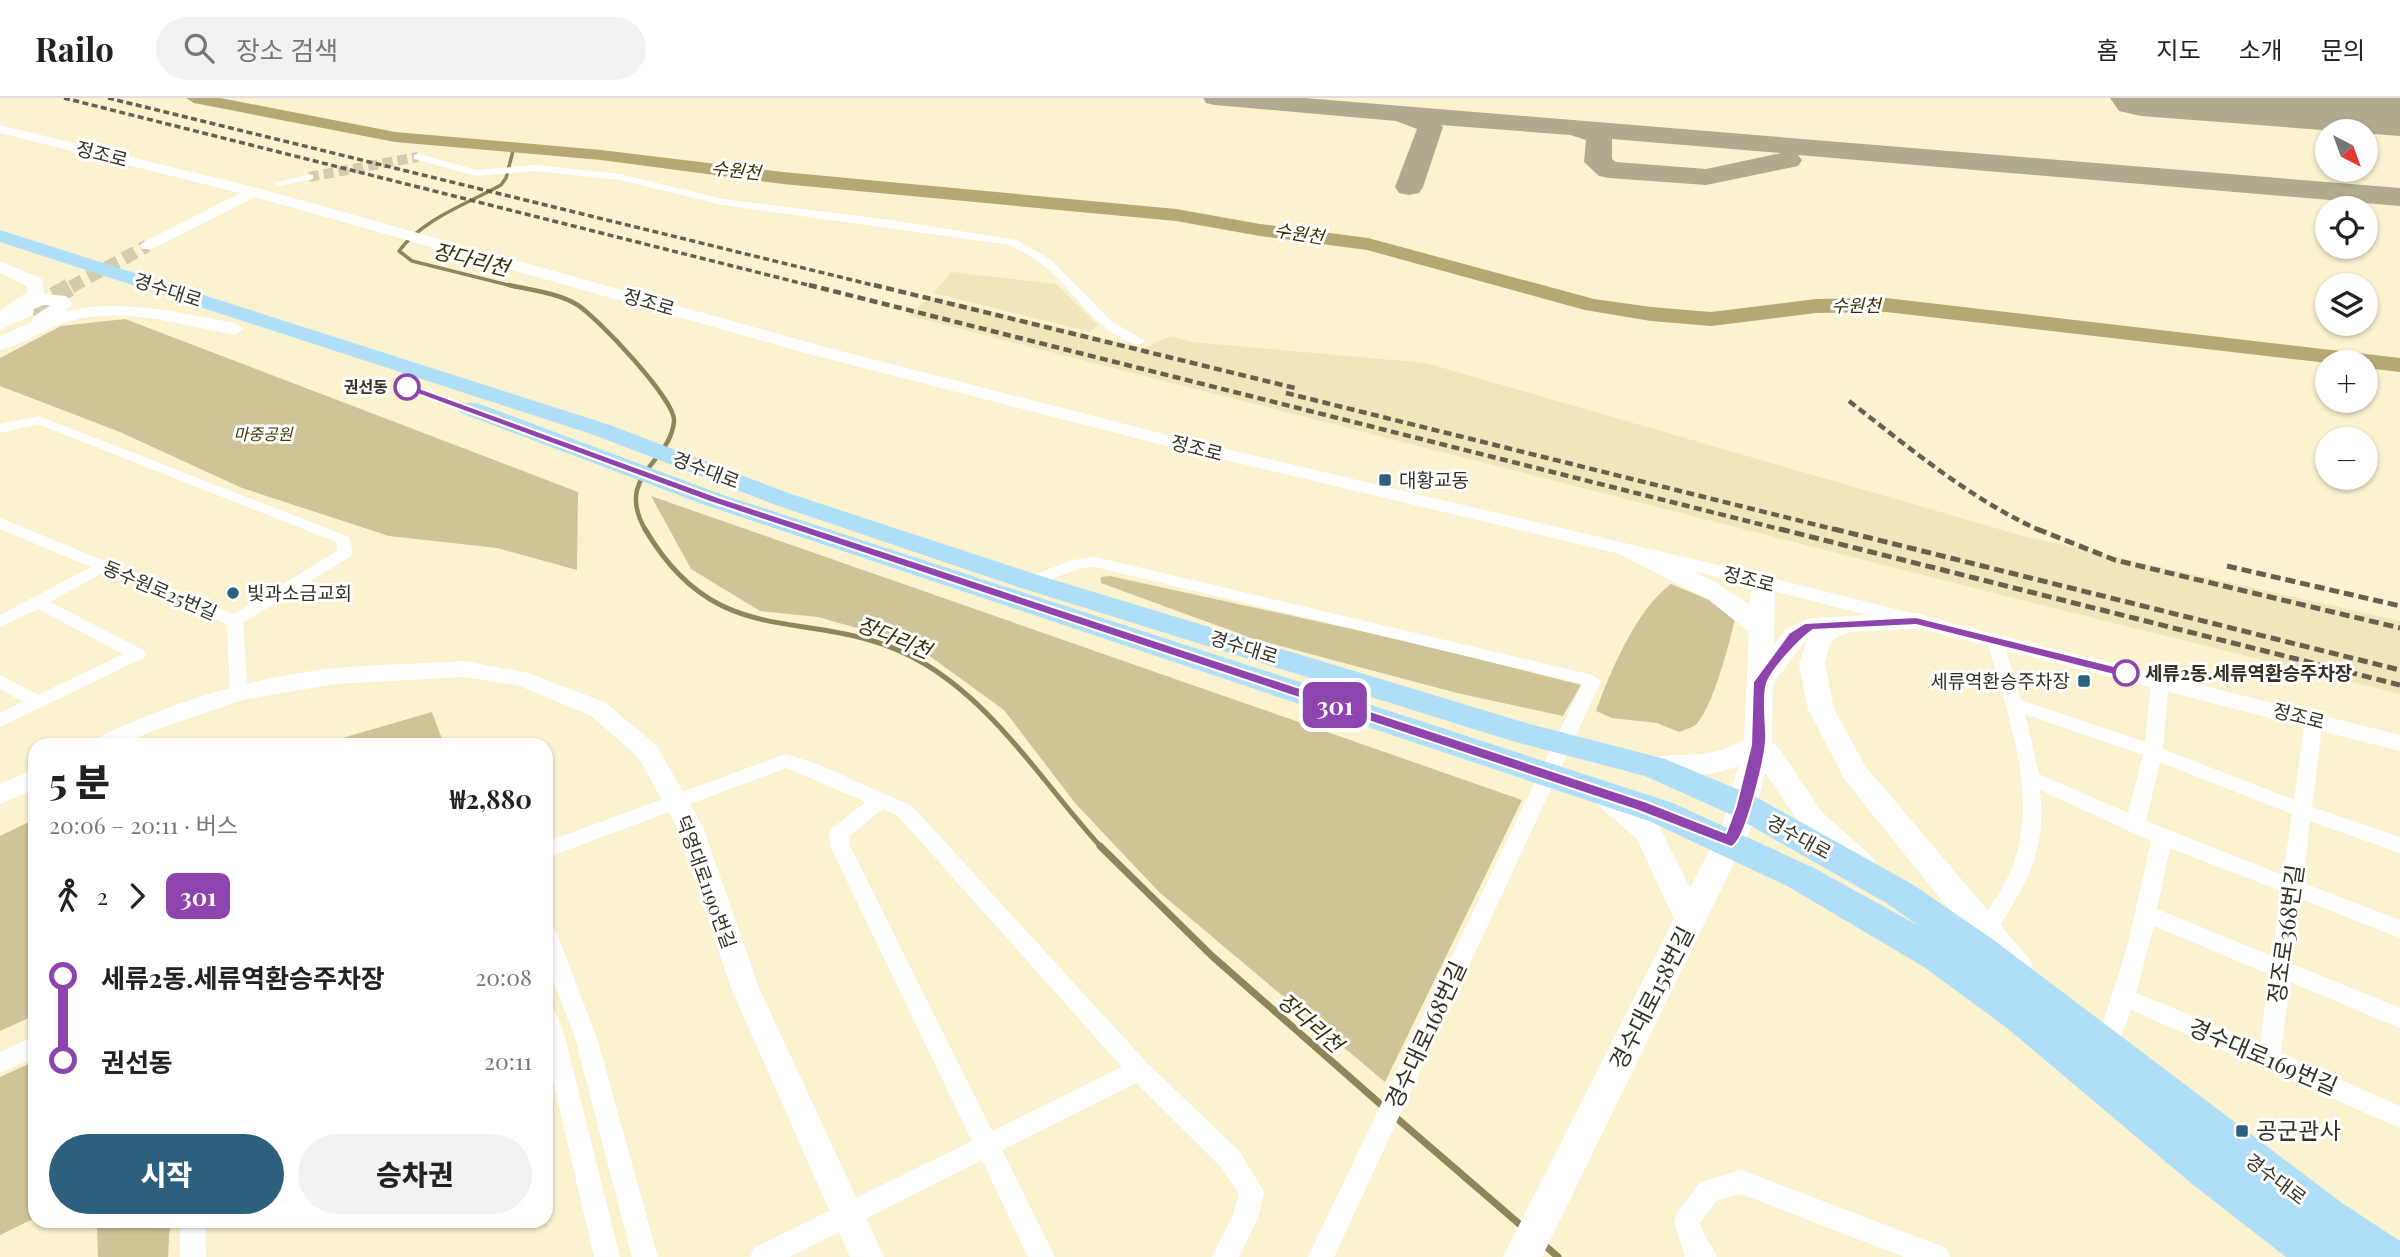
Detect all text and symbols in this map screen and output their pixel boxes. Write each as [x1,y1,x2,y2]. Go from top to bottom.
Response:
search box [156,17,646,80]
text: Railo [35,26,114,70]
icon: search [180,29,218,67]
text: 장소 검색 [236,32,338,67]
text: 홈 [2096,33,2118,65]
text: 지도 [2156,33,2201,65]
text: 소개 [2239,33,2283,65]
text: 문의 [2321,33,2365,65]
north arrow [2315,119,2378,182]
map controls [2315,119,2378,490]
street label: 정조로 [74,134,131,172]
water label: 수원천 [710,155,764,185]
button: locate [2315,196,2378,259]
water label: 수원천 [1273,217,1328,249]
water label: 장다리천 [431,235,515,282]
street label: 경수대로 [131,266,206,312]
button: layers [2315,273,2378,336]
street label: 정조로 [620,281,678,321]
water label: 수원천 [1831,293,1883,317]
button: + [2315,350,2378,413]
marker: 권선동 [394,374,420,400]
place label: 권선동 [344,376,388,397]
park label: 마중공원 [234,423,294,444]
button: − [2315,427,2378,490]
street label: 정조로 [1169,428,1226,466]
street label: 경수대로 [669,444,744,494]
place label: 대황교동 [1399,466,1469,492]
marker: 대황교동 [1377,472,1393,488]
street label: 동수원로25번길 [99,553,222,625]
street label: 정조로 [1721,559,1778,597]
place label: 빛과소금교회 [247,579,352,605]
marker: 빛과소금교회 [225,585,241,601]
water label: 장다리천 [854,609,938,665]
street label: 경수대로 [1207,623,1282,669]
place label: 세류2동.세류역환승주차장 [2145,659,2352,685]
marker: 세류2동.세류역환승주차장 [2113,660,2139,686]
place label: 세류역환승주차장 [1930,667,2070,693]
marker: 세류역환승주차장 [2076,673,2092,689]
line badge: 301 [1295,682,1375,728]
text: 301 [1317,689,1353,721]
street label: 정조로 [2271,696,2328,734]
text: 5 분 [49,755,110,806]
text: ₩2,880 [450,781,532,816]
street label: 경수대로 [1763,808,1836,864]
text: 20:06 – 20:11 · 버스 [49,809,238,840]
street label: 덕영대로1190번길 [671,811,743,952]
street label: 정조로368번길 [2259,862,2310,1005]
icon: walk [49,877,87,915]
icon: forward [118,877,156,915]
text: 2 [97,880,108,911]
text: 301 [180,880,216,912]
street label: 경수대로158번길 [1601,920,1700,1074]
street label: 경수대로168번길 [1377,956,1472,1113]
text: 세류2동.세류역환승주차장 [101,960,385,995]
text: 20:08 [475,961,532,992]
water label: 장다리천 [1273,986,1352,1059]
street label: 경수대로169번길 [2184,1010,2343,1101]
text: 권선동 [101,1044,173,1079]
text: 20:11 [484,1045,532,1076]
place label: 공군관사 [2256,1114,2341,1145]
marker: 공군관사 [2234,1123,2250,1139]
button: 시작 [49,1134,284,1214]
button: 승차권 [298,1134,532,1214]
street label: 경수대로 [2241,1147,2312,1210]

